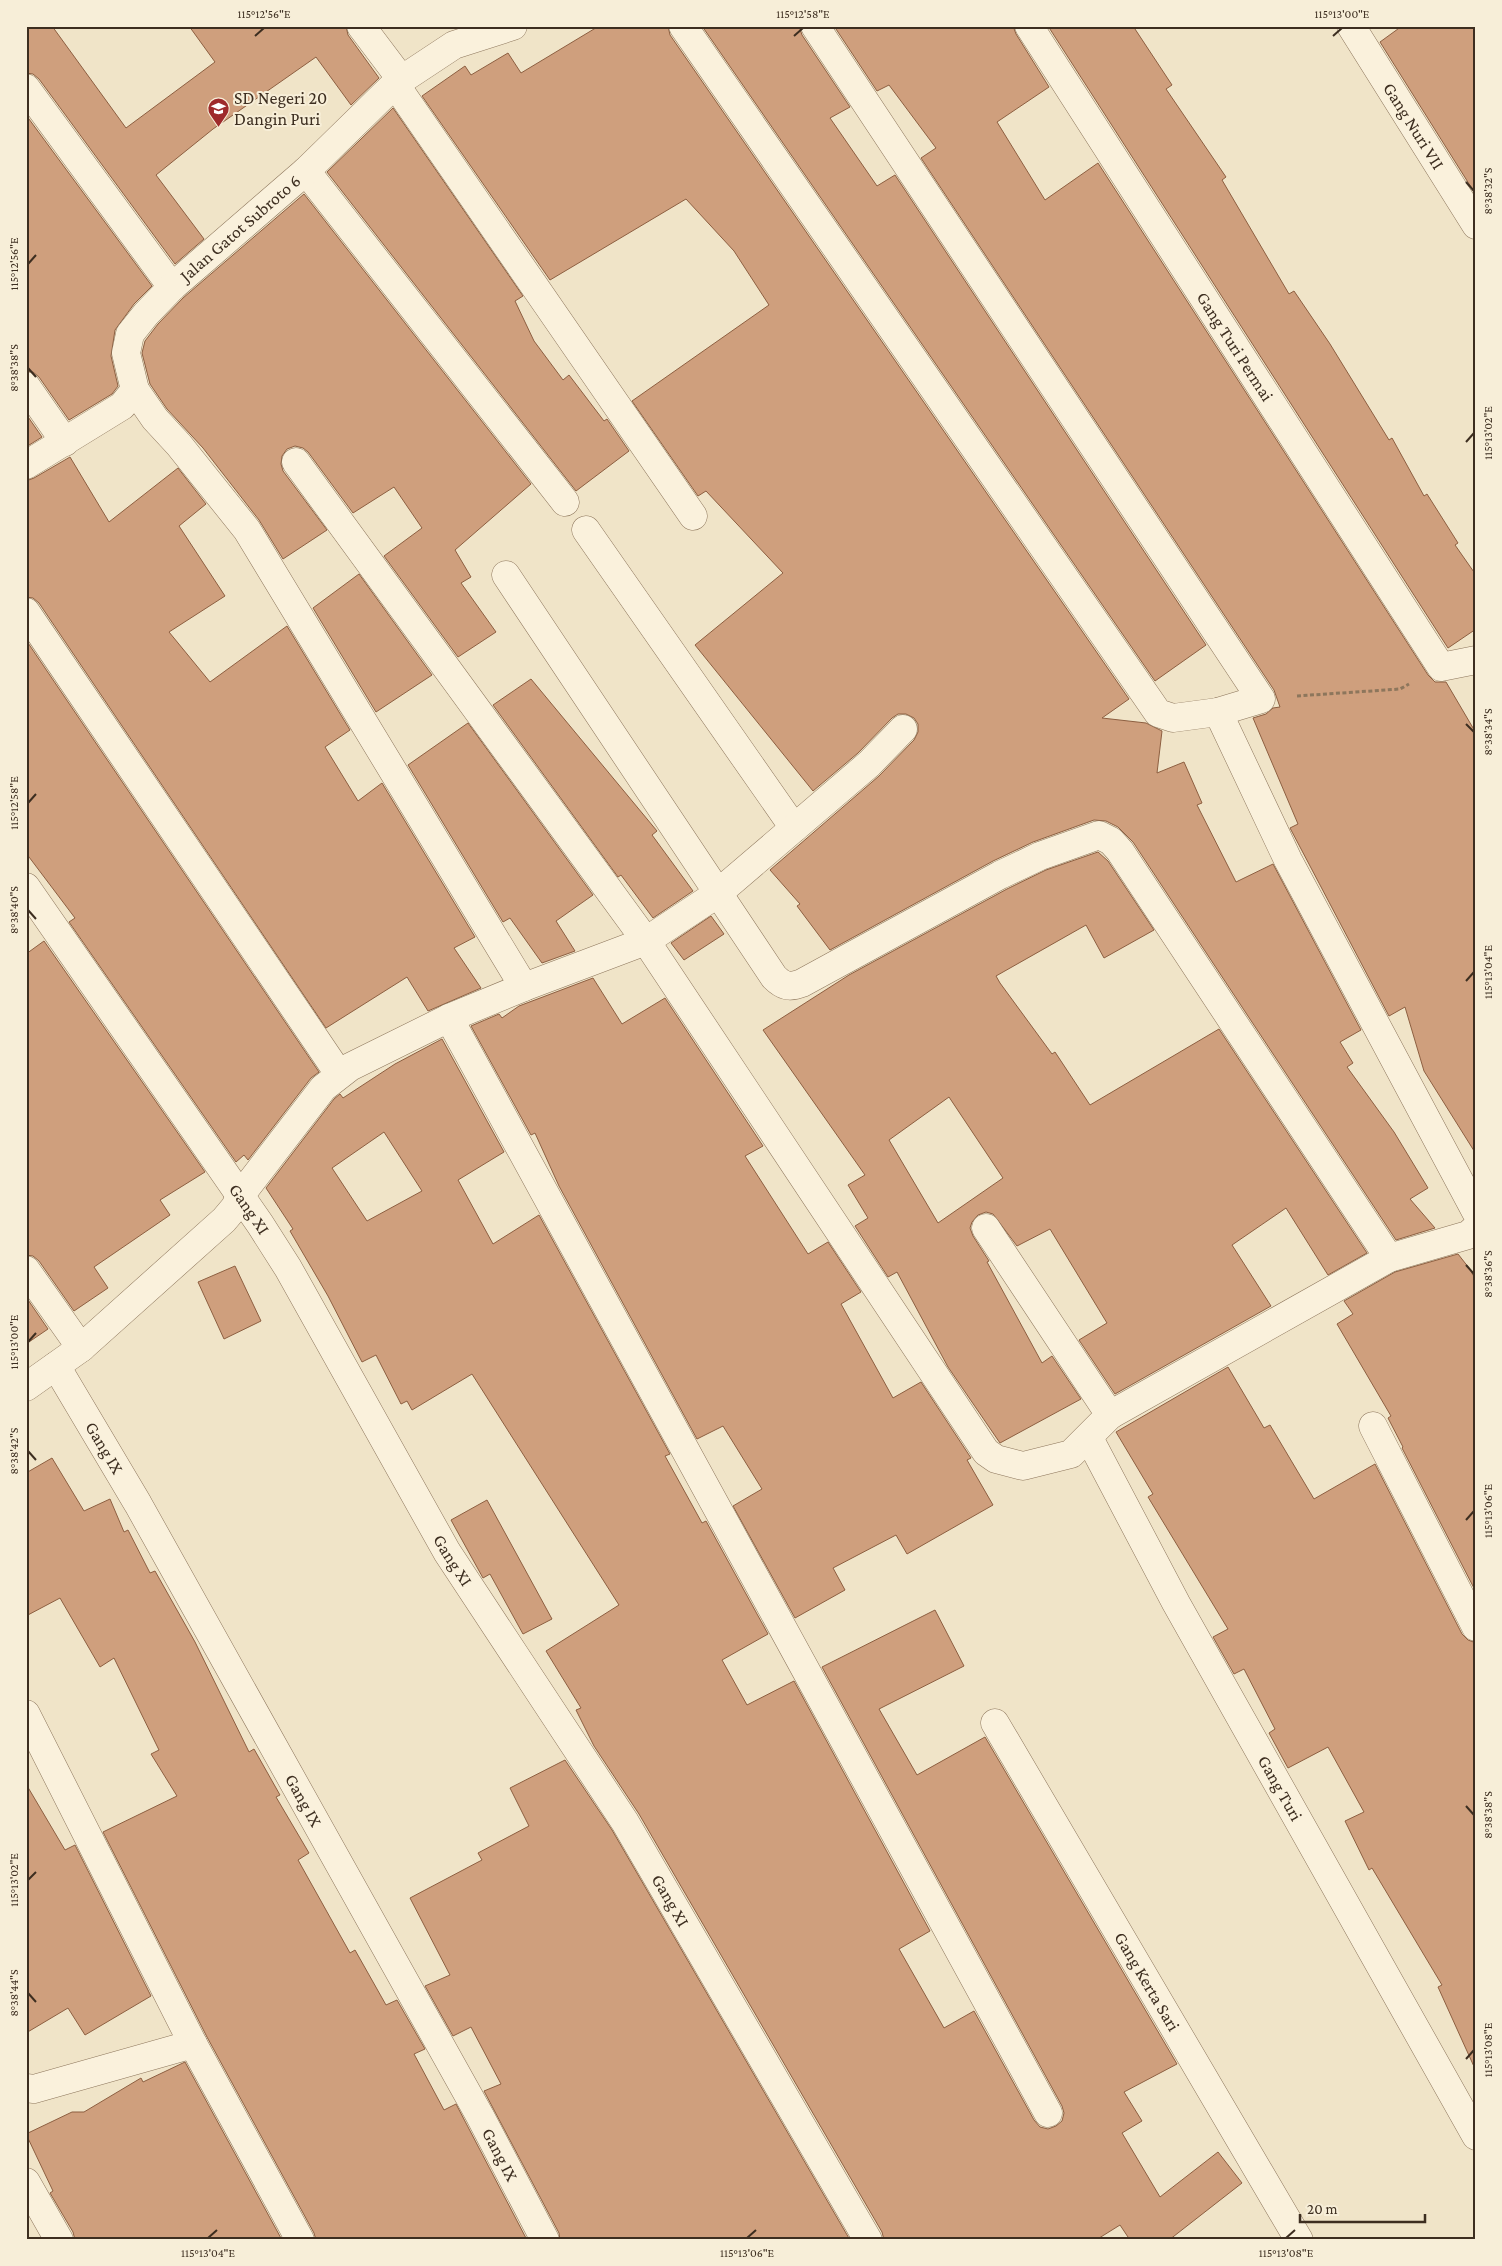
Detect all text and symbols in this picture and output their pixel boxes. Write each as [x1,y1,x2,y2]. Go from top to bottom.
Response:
text: 115°12'56"E [238,7,291,21]
text: 115°12'58"E [776,7,830,21]
text: 115°13'00"E [1315,7,1370,21]
street label: Gang Nuri VII [1379,79,1448,173]
place label: SD Negeri 20 Dangin Puri [234,88,327,129]
school or university icon: SD Negeri 20 Dangin Puri [206,96,230,127]
text: 8°38'32"S [1481,167,1495,214]
street label: Jalan Gatot Subroto 6 [174,170,305,287]
text: 115°12'56"E [7,237,21,290]
street label: Gang Turi Permai [1193,288,1278,405]
text: 8°38'38"S [7,344,21,392]
text: 115°13'02"E [1481,406,1495,460]
text: 8°38'34"S [1481,708,1495,756]
text: 115°12'58"E [7,776,21,830]
text: 8°38'40"S [7,886,21,934]
text: 115°13'04"E [1481,945,1495,999]
street label: Gang XI [225,1180,274,1238]
text: 8°38'36"S [1481,1250,1495,1298]
text: 115°13'00"E [7,1314,21,1369]
street label: Gang IX [81,1418,128,1478]
text: 8°38'42"S [7,1427,21,1474]
text: 115°13'06"E [1481,1483,1495,1538]
street label: Gang XI [429,1531,477,1590]
street label: Gang Turi [1254,1752,1307,1825]
street label: Gang IX [281,1771,327,1831]
text: 8°38'38"S [1481,1791,1495,1839]
text: 115°13'02"E [7,1853,21,1907]
street label: Gang XI [648,1871,694,1930]
street label: Gang Kerta Sari [1110,1929,1184,2035]
text: 8°38'44"S [7,1969,21,2017]
text: 115°13'08"E [1481,2022,1495,2077]
street label: Gang IX [478,2124,523,2185]
scale bar [1300,2191,1424,2223]
text: 20 m [1307,2201,1338,2217]
text: 115°13'04"E [181,2246,235,2260]
text: 115°13'06"E [720,2246,775,2260]
text: 115°13'08"E [1259,2246,1314,2260]

